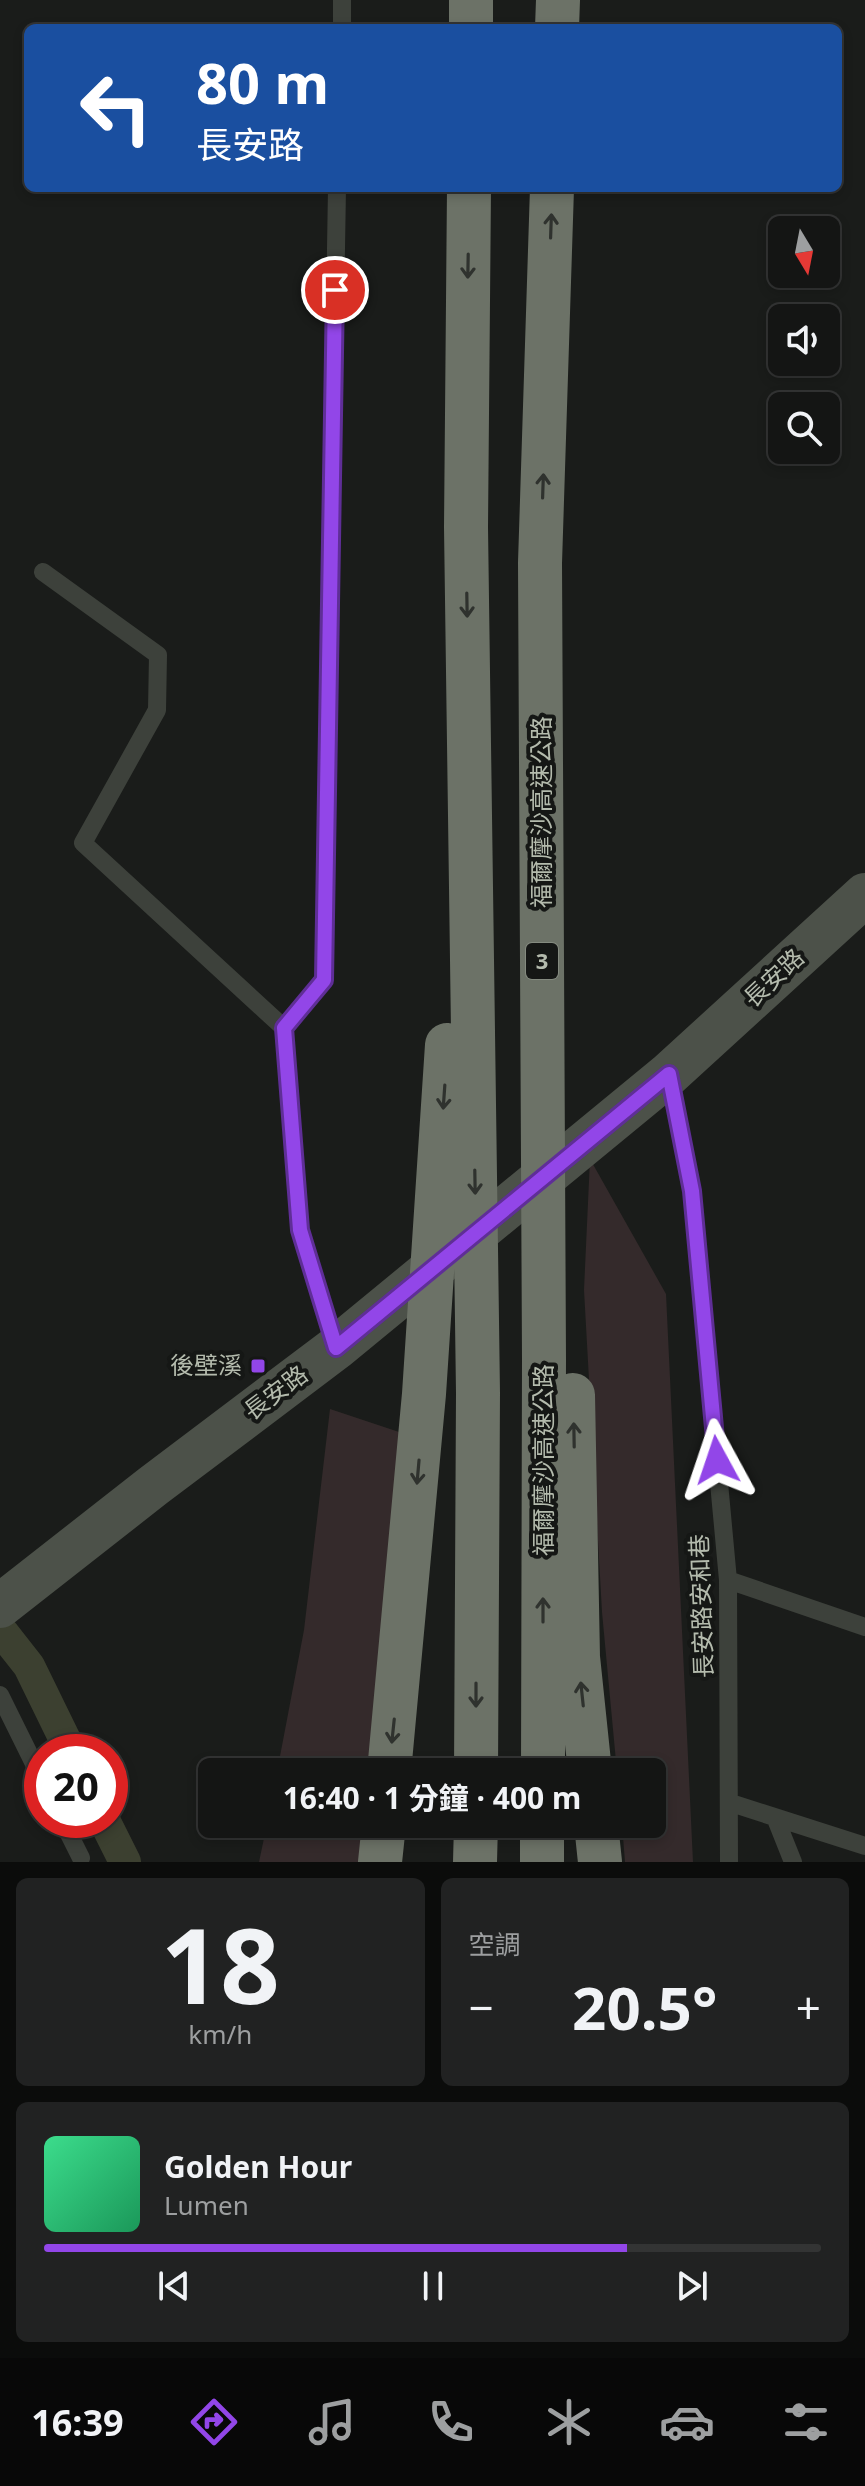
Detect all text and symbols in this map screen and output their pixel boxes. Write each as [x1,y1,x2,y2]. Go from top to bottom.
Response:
text: 80 m [196,44,329,120]
icon: left [64,56,168,160]
text: 長安路 [196,120,304,169]
one-way arrow [543,213,558,240]
north arrow [768,216,840,288]
map controls [768,216,840,464]
one-way arrow [460,252,476,279]
pin [301,256,369,324]
icon: arrive [313,268,357,312]
button: sound [768,304,840,376]
button: search [768,392,840,464]
one-way arrow [535,473,550,500]
one-way arrow [459,591,475,618]
street label: 福爾摩沙高速公路 [524,716,557,908]
street label: 長安路 [735,940,811,1014]
road number: 3 [526,943,558,979]
one-way arrow [436,1083,451,1110]
one-way arrow [468,1168,483,1195]
place label: 後壁溪 [170,1348,242,1381]
street label: 長安路 [236,1357,314,1427]
marker: 後壁溪 [249,1357,267,1375]
street label: 福爾摩沙高速公路 [526,1364,559,1556]
position arrow [675,1418,759,1502]
one-way arrow [566,1422,582,1449]
one-way arrow [410,1458,425,1485]
street label: 長安路安和巷 [681,1534,720,1679]
one-way arrow [535,1597,551,1624]
one-way arrow [468,1681,484,1708]
one-way arrow [574,1682,589,1708]
one-way arrow [386,1717,401,1744]
speed limit sign: 20 [24,1734,128,1838]
text: 16:40 · 1 分鐘 · 400 m [283,1777,581,1818]
text: 18 [161,1893,280,2034]
text: 空調 [469,1926,521,1962]
text: 20.5° [572,1966,717,2048]
text: − [469,1977,494,2037]
text: + [796,1977,821,2037]
text: km/h [188,2016,252,2052]
text: Golden Hour [164,2146,352,2187]
text: Lumen [164,2187,249,2223]
icon: previous [152,2264,196,2308]
icon: pause [411,2264,455,2308]
icon: next [670,2264,714,2308]
icon: directions [186,2394,242,2450]
icon: music [304,2394,360,2450]
icon: phone [423,2394,479,2450]
icon: climate [541,2394,597,2450]
icon: car [659,2394,715,2450]
icon: filters [778,2394,834,2450]
text: 16:39 [31,2398,124,2447]

